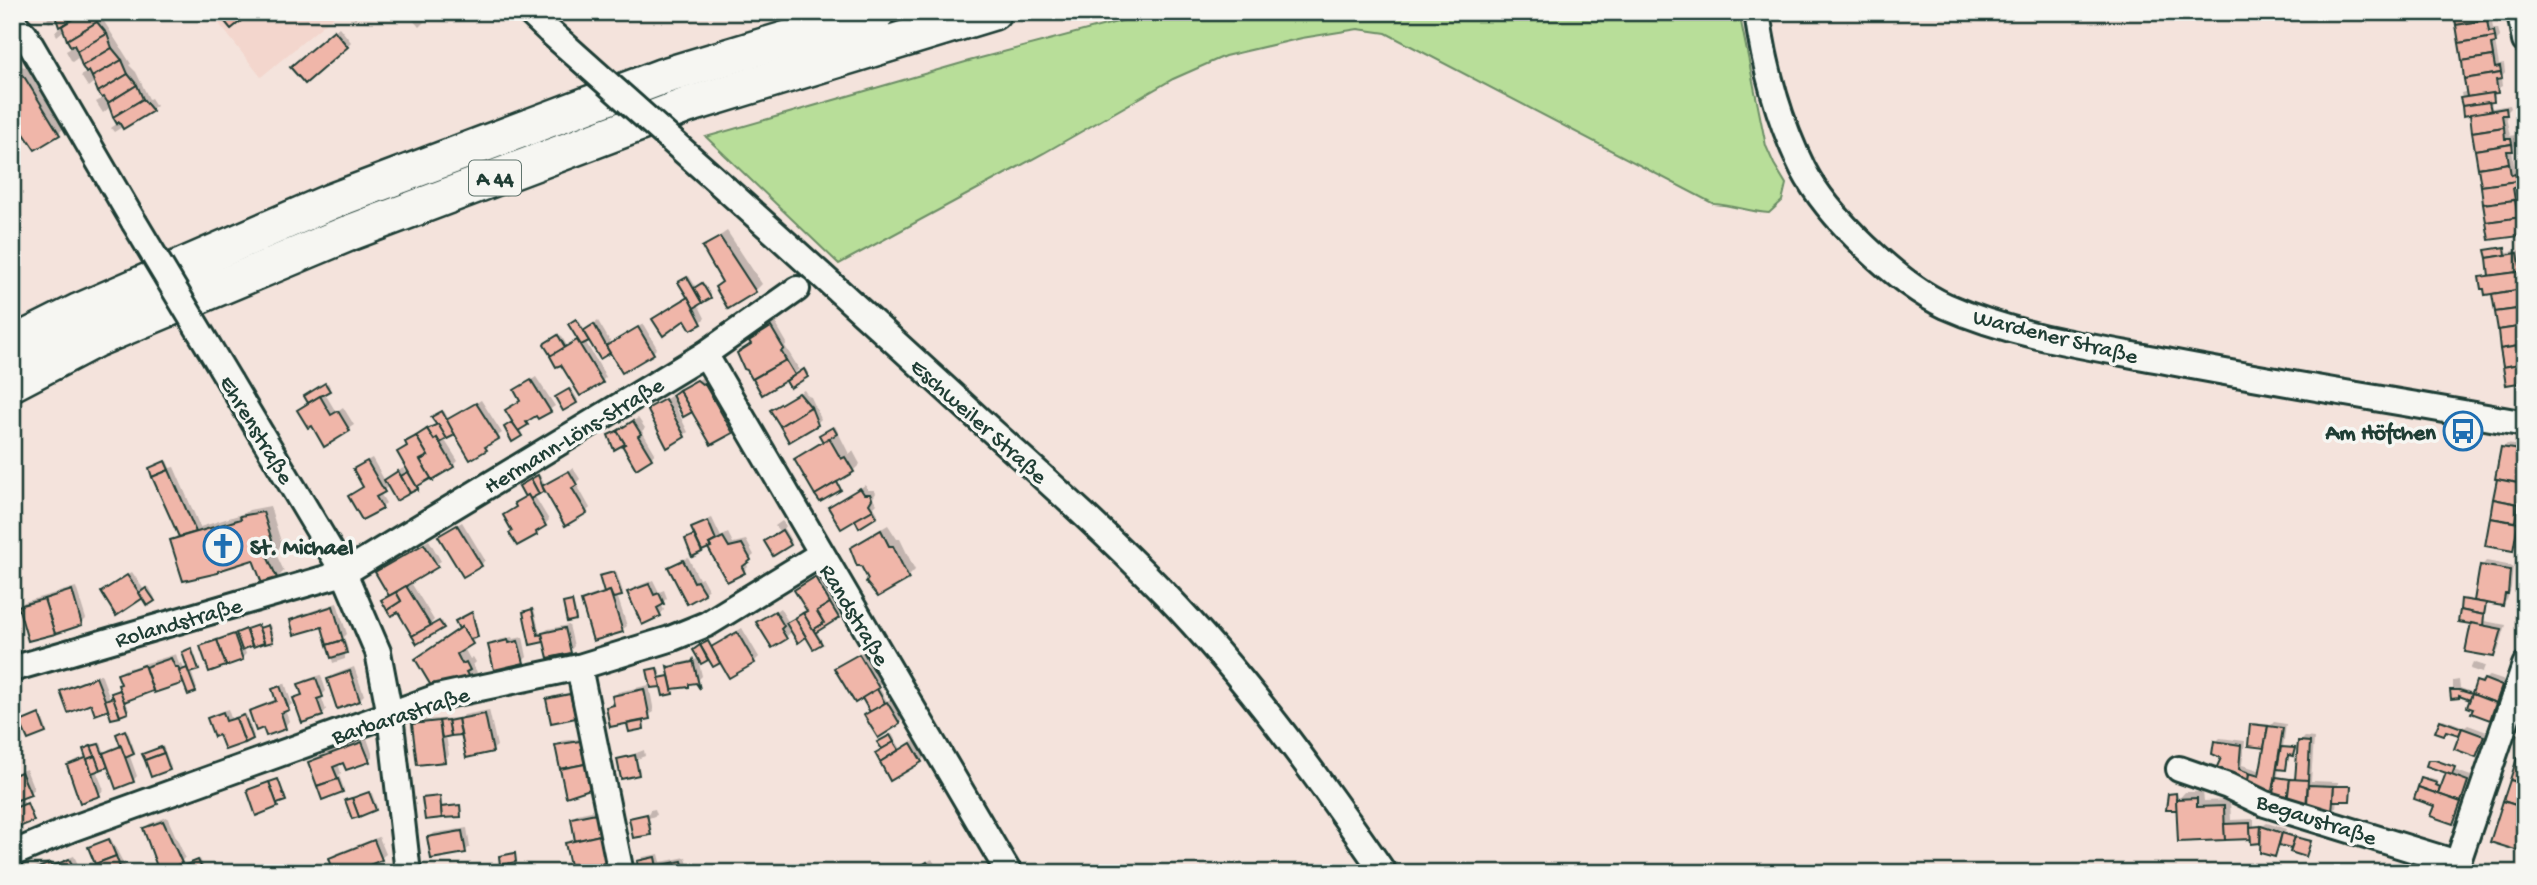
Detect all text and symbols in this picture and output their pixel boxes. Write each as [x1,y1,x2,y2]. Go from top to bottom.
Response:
road number: A 44 [469,160,521,196]
street label: Wardener Straße [1970,305,2142,372]
street label: Eschweiler Straße [904,354,1053,492]
street label: Ehrenstraße [212,371,299,491]
street label: Hermann-Löns-Straße [480,372,671,501]
bus stop icon: Am Höfchen [2442,410,2484,452]
place label: Am Höfchen [2325,421,2437,448]
church icon: St. Michael [202,525,244,567]
place label: St. Michael [250,536,354,563]
street label: Randstraße [812,560,894,673]
street label: Rolandstraße [112,593,247,655]
street label: Barbarastraße [328,682,474,753]
street label: Begaustraße [2251,789,2381,854]

